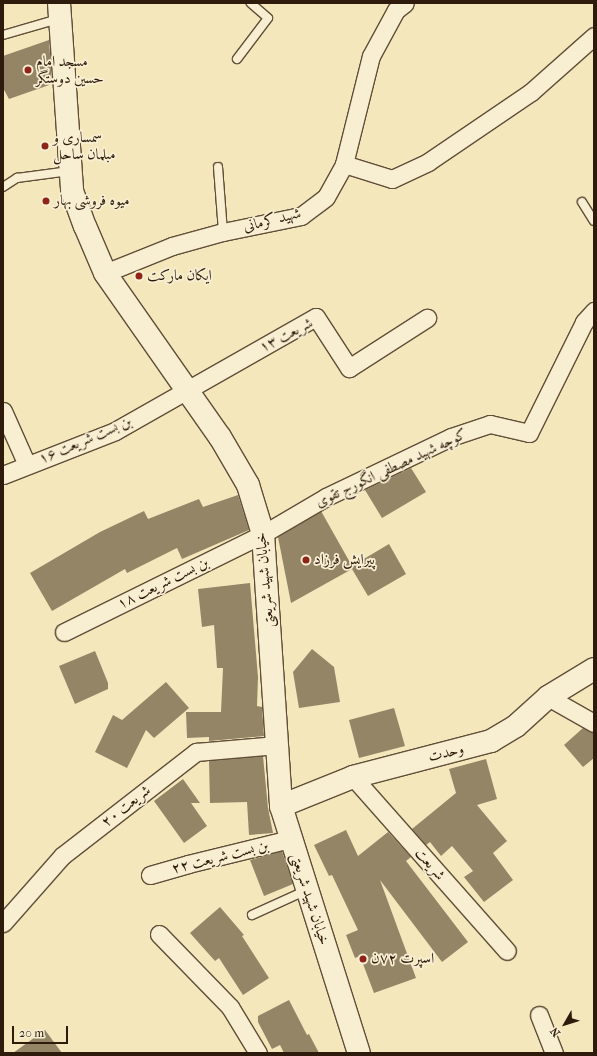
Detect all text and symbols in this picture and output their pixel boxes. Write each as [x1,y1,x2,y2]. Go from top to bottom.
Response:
place label: مسجد امام حسین دوستگر [36,52,104,87]
marker: مسجد امام حسین دوستگر [23,65,33,75]
place label: سمساری و مبلمان ساحل [53,128,115,163]
marker: سمساری و مبلمان ساحل [40,141,50,151]
place label: میوه فروشی بهار [54,192,130,210]
marker: میوه فروشی بهار [41,196,51,206]
street label: شهید کرمانی [241,204,303,236]
place label: ایکان مارکت [147,267,212,285]
marker: ایکان مارکت [134,271,144,281]
street label: شریعت ۱۳ [256,314,316,356]
street label: بن بست شریعت ۱۶ [36,412,134,468]
street label: کوچه شهید مصطفی انگورج تقوی [312,425,470,511]
street label: خیابان شهید شریعتی [252,532,278,628]
place label: پیرایش فرزاد [314,551,375,569]
street label: بن بست شریعت ۱۸ [114,553,212,613]
marker: پیرایش فرزاد [301,555,311,565]
street label: وحدت [426,740,466,766]
street label: شریعت ۲۰ [98,781,154,831]
street label: بن بست شریعت ۲۲ [170,836,270,878]
street label: شریعت [411,844,449,884]
street label: خیابان شهید شریعتی [287,851,333,947]
place label: اسپرت ۷۲ن [371,950,434,968]
marker: اسپرت ۷۲ن [358,954,368,964]
north arrow [545,1004,585,1044]
scale bar [14,1018,70,1044]
text: N [548,1025,563,1039]
text: 20 m [19,1026,44,1040]

